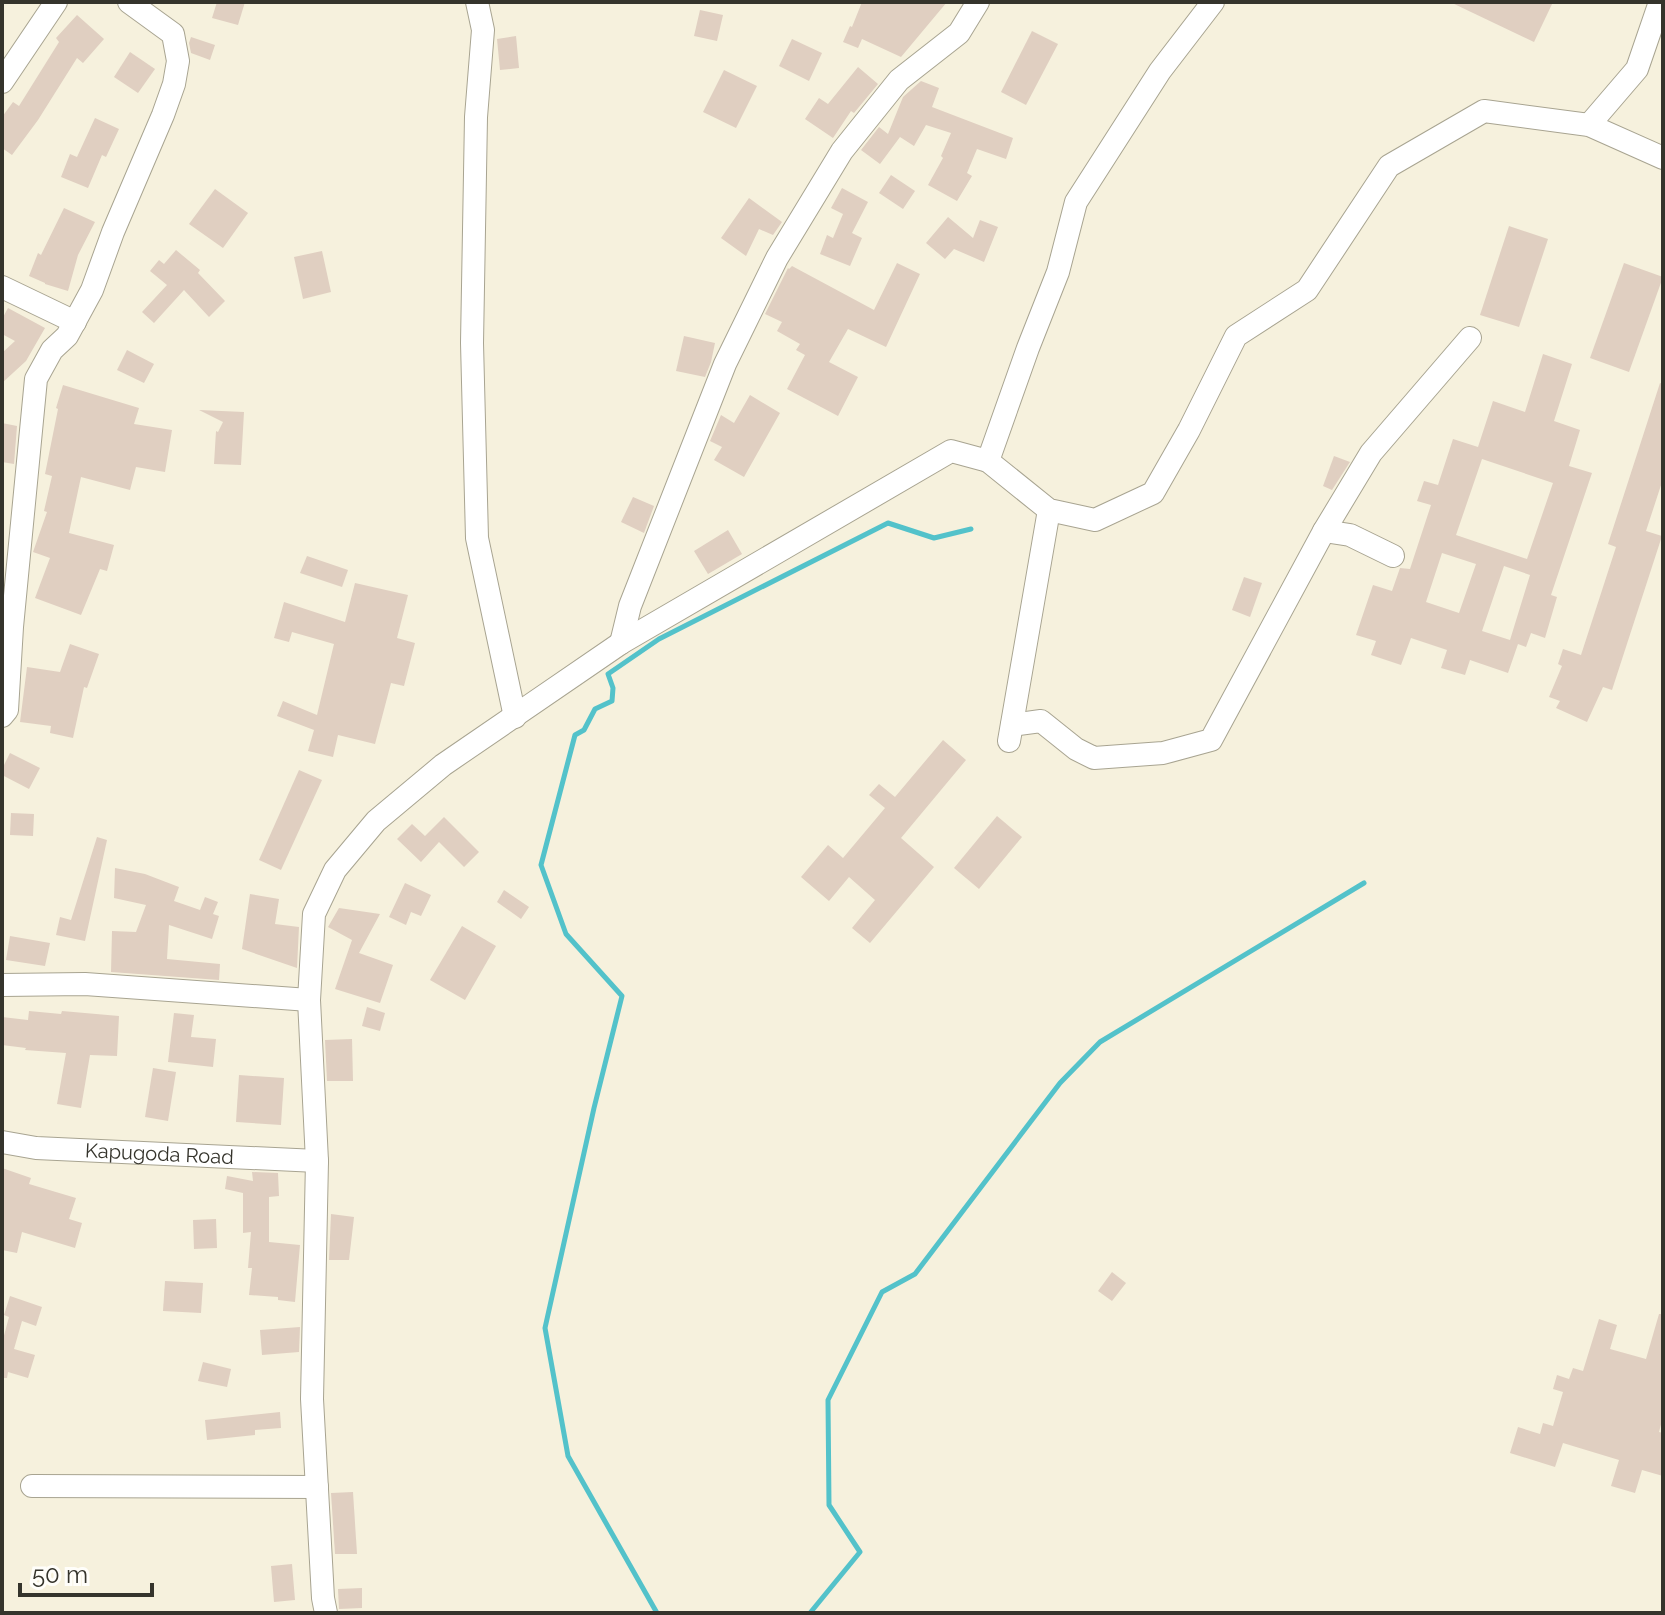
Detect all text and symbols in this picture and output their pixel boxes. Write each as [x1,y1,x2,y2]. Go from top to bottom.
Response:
street label: Kapugoda Road [84,1138,234,1169]
scale bar [20,1547,152,1597]
text: 50 m [32,1560,88,1589]

